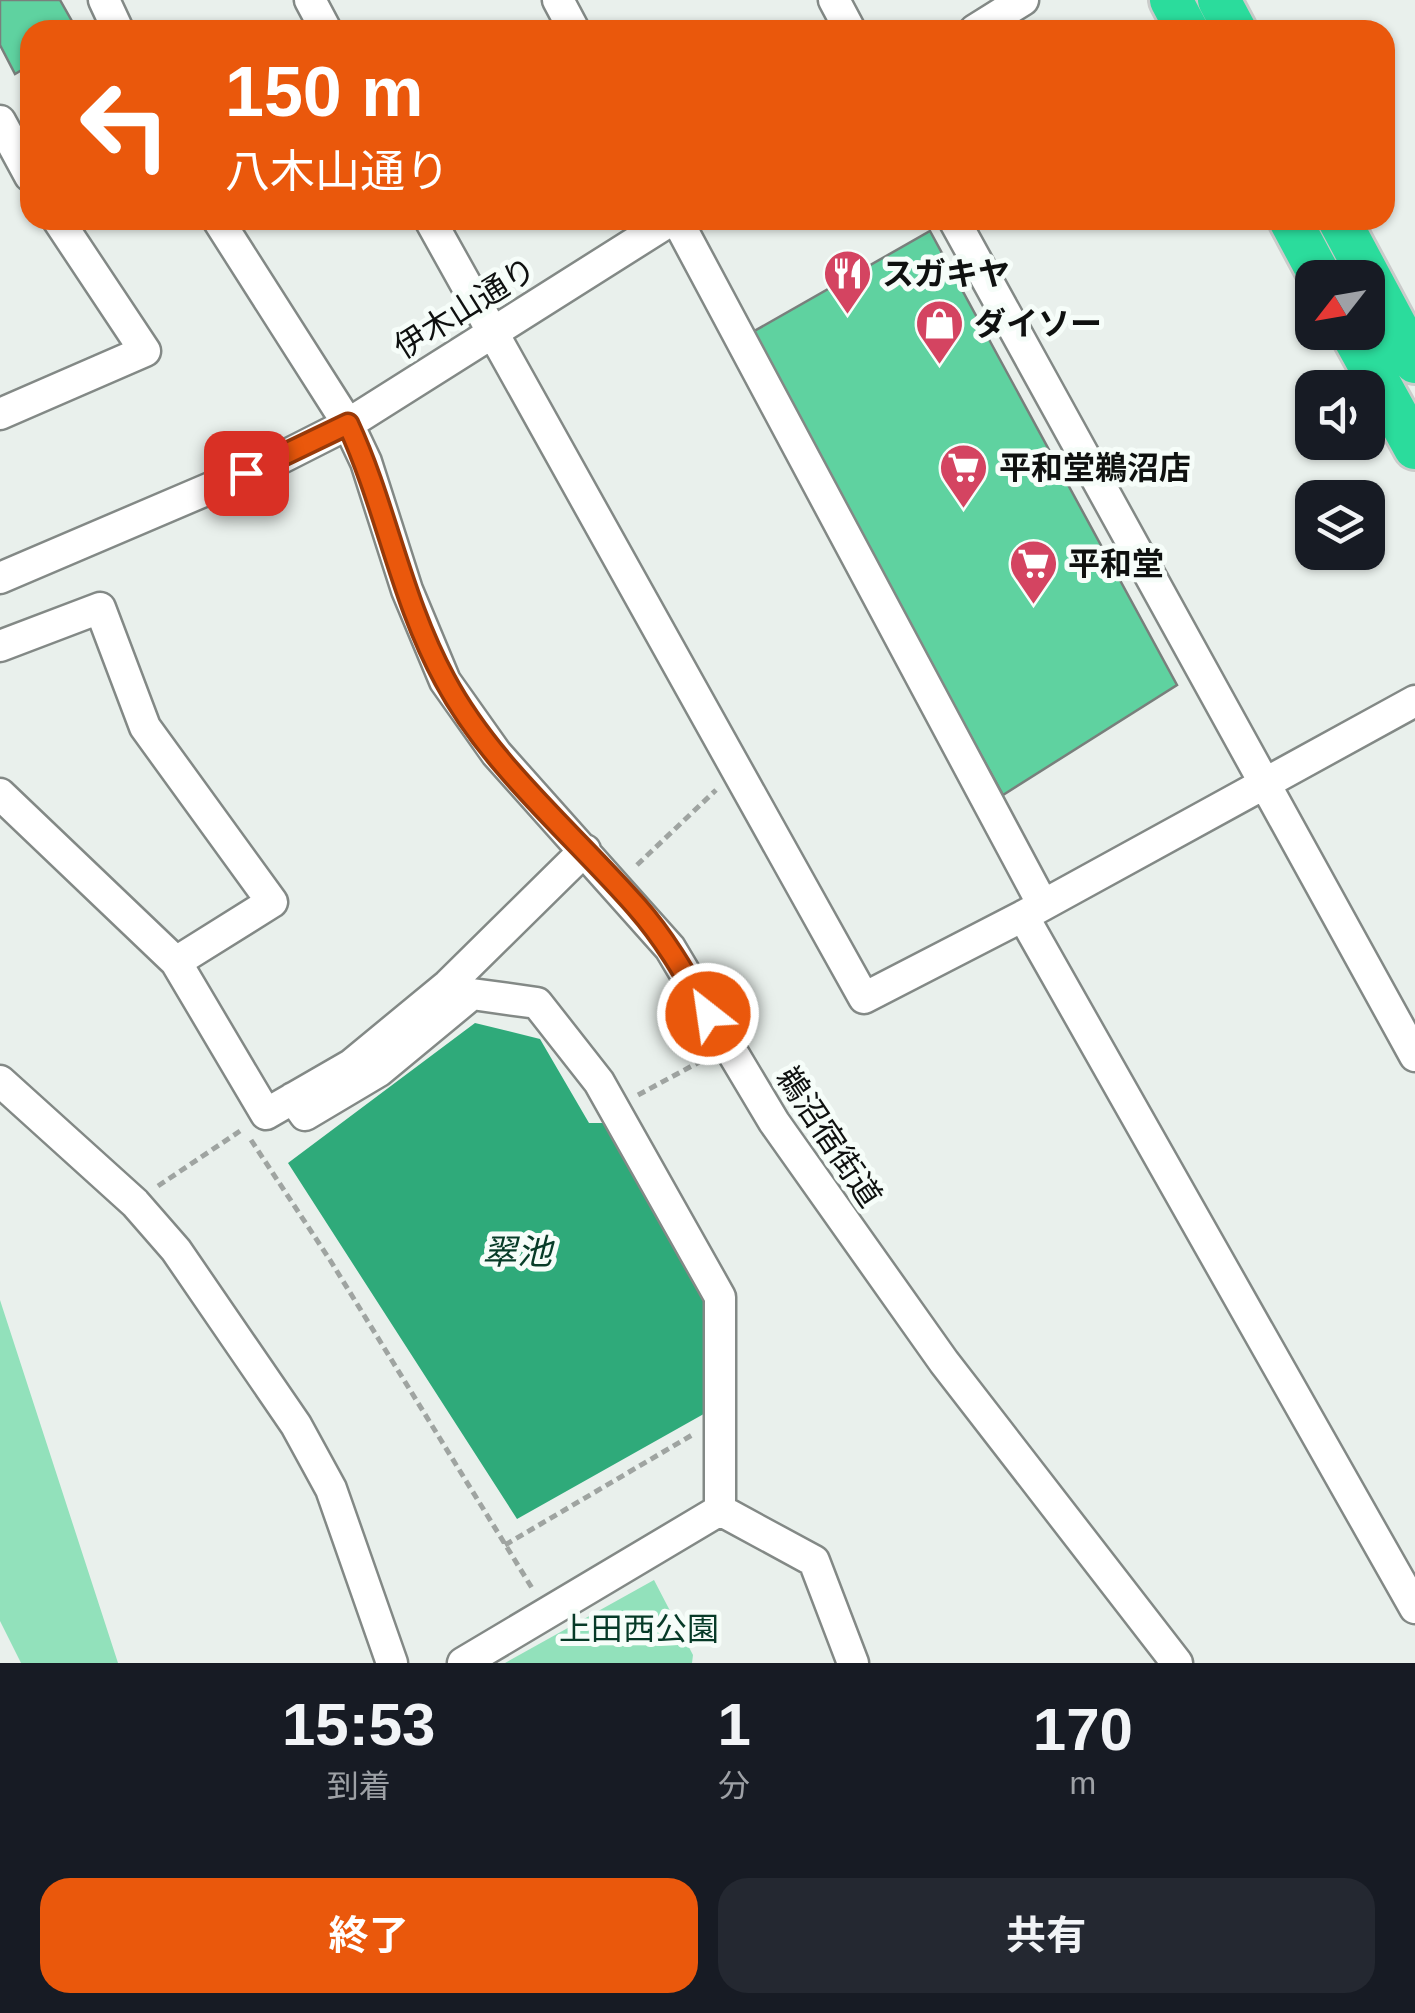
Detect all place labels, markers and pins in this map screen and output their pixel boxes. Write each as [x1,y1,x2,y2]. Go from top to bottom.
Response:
restaurant icon: スガキヤ [821,248,873,316]
place label: スガキヤ [882,256,1010,292]
shop icon: ダイソー [913,298,965,366]
place label: ダイソー [974,306,1102,342]
pin [204,431,289,516]
supermarket icon: 平和堂鵜沼店 [938,442,990,510]
place label: 平和堂鵜沼店 [999,450,1191,486]
supermarket icon: 平和堂 [1007,538,1059,606]
place label: 平和堂 [1068,546,1164,582]

